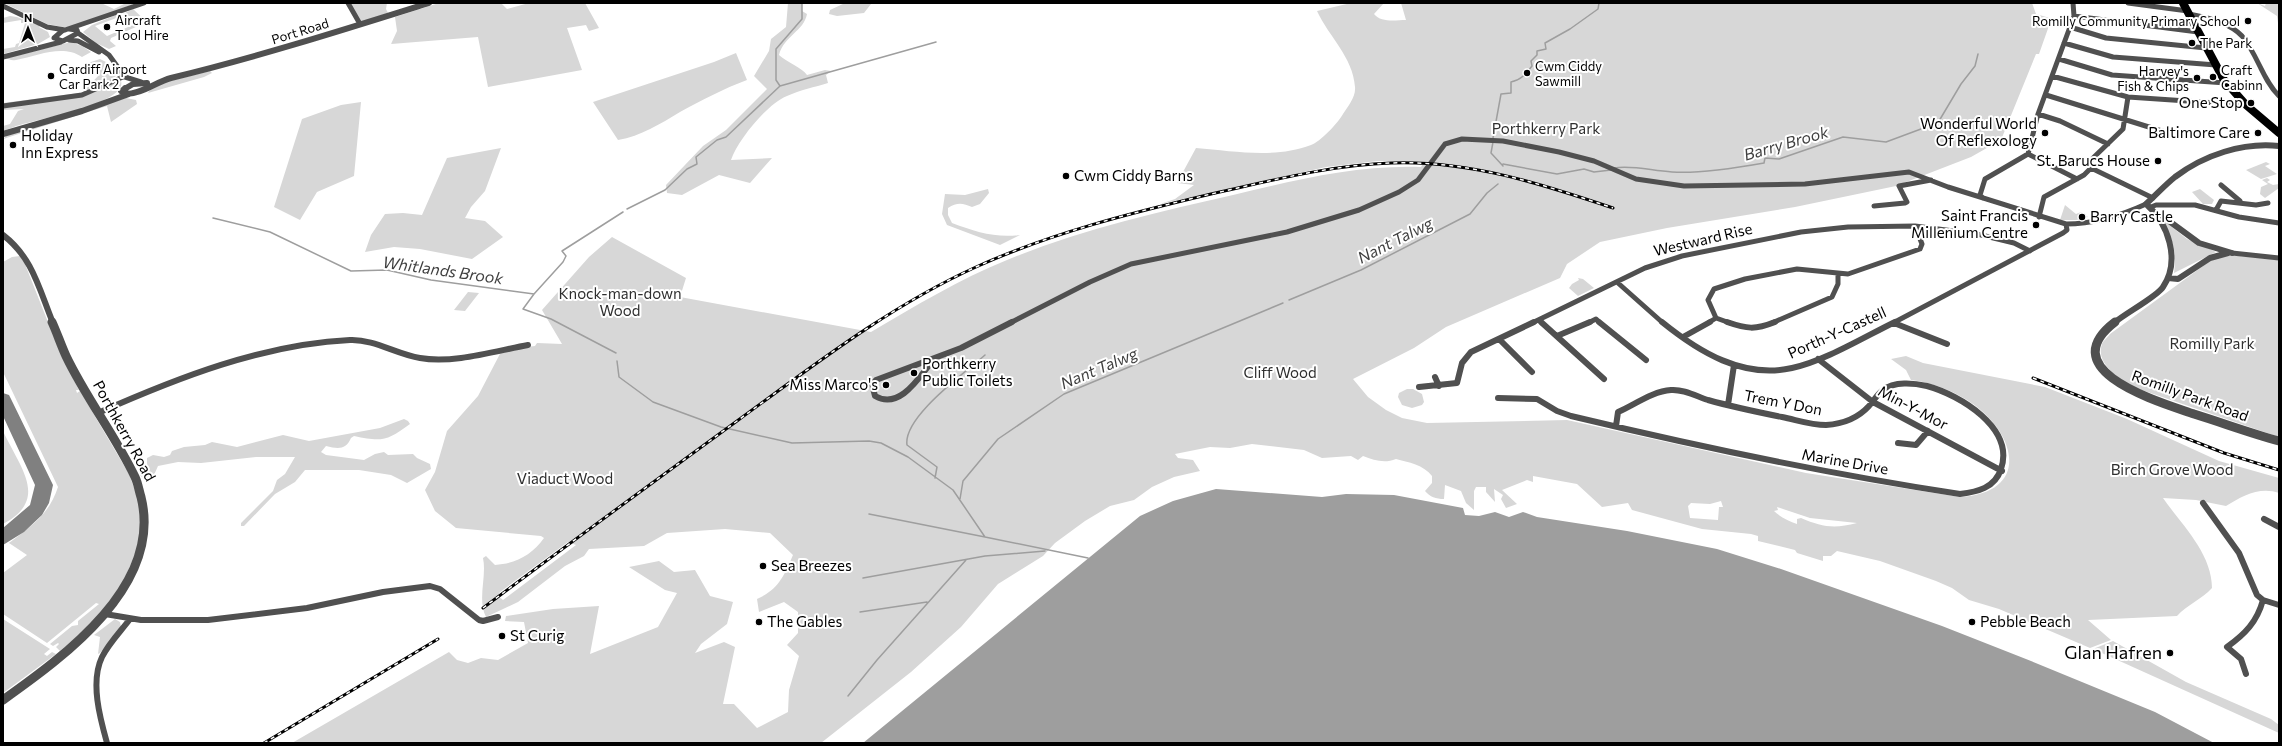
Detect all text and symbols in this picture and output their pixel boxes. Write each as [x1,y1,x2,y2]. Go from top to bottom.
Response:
north arrow [8,8,48,48]
text: N [24,11,32,24]
place label: Aircraft Tool Hire [115,12,169,43]
place label: Romilly Community Primary School [2032,13,2240,29]
street label: Port Road [269,15,331,47]
marker: Romilly Community Primary School [2243,16,2253,26]
marker: Aircraft Tool Hire [102,22,112,32]
place label: The Park [2200,35,2252,51]
marker: The Park [2187,38,2197,48]
place label: Cwm Ciddy Sawmill [1535,58,1602,89]
place label: Cardiff Airport Car Park 2 [59,61,146,92]
place label: Craft Cabinn [2221,62,2263,93]
place label: Harvey's Fish & Chips [2117,63,2189,94]
marker: Cwm Ciddy Sawmill [1522,68,1532,78]
marker: Cardiff Airport Car Park 2 [46,71,56,81]
marker: Craft Cabinn [2208,72,2218,82]
marker: Harvey's Fish & Chips [2192,73,2202,83]
place label: One Stop [2179,93,2243,111]
marker: One Stop [2246,98,2256,108]
place label: Wonderful World Of Reflexology [1920,114,2037,149]
park label: Porthkerry Park [1492,119,1600,137]
water label: Barry Brook [1741,121,1831,164]
place label: Baltimore Care [2148,123,2250,141]
place label: Holiday Inn Express [21,126,98,161]
marker: Wonderful World Of Reflexology [2040,128,2050,138]
marker: Baltimore Care [2253,128,2263,138]
marker: Holiday Inn Express [8,140,18,150]
place label: St. Barucs House [2036,151,2150,169]
marker: St. Barucs House [2153,156,2163,166]
place label: Cwm Ciddy Barns [1074,166,1193,184]
marker: Cwm Ciddy Barns [1061,171,1071,181]
place label: Saint Francis Millenium Centre [1911,206,2028,241]
place label: Barry Castle [2090,207,2173,225]
water label: Nant Talwg [1354,212,1437,267]
marker: Barry Castle [2077,212,2087,222]
street label: Westward Rise [1652,219,1754,259]
marker: Saint Francis Millenium Centre [2031,220,2041,230]
water label: Whitlands Brook [382,252,505,287]
park label: Knock-man-down Wood [558,284,682,319]
street label: Porth-Y-Castell [1785,302,1889,362]
park label: Romilly Park [2169,334,2255,352]
water label: Nant Talwg [1057,342,1141,392]
place label: Porthkerry Public Toilets [922,354,1013,389]
park label: Cliff Wood [1243,363,1317,381]
street label: Romilly Park Road [2129,366,2251,425]
marker: Porthkerry Public Toilets [909,368,919,378]
place label: Miss Marco's [789,375,878,393]
street label: Porthkerry Road [90,377,160,484]
marker: Miss Marco's [881,380,891,390]
street label: Min-Y-Mor [1875,381,1952,433]
street label: Trem Y Don [1743,386,1824,418]
street label: Marine Drive [1801,445,1890,477]
park label: Birch Grove Wood [2111,460,2233,478]
park label: Viaduct Wood [517,469,613,487]
place label: Sea Breezes [771,556,852,574]
marker: Sea Breezes [758,561,768,571]
place label: The Gables [767,612,842,630]
place label: Pebble Beach [1980,612,2071,630]
marker: The Gables [754,617,764,627]
marker: Pebble Beach [1967,617,1977,627]
place label: St Curig [510,626,564,644]
marker: St Curig [497,631,507,641]
place label: Glan Hafren [2064,641,2162,663]
marker: Glan Hafren [2165,648,2175,658]

